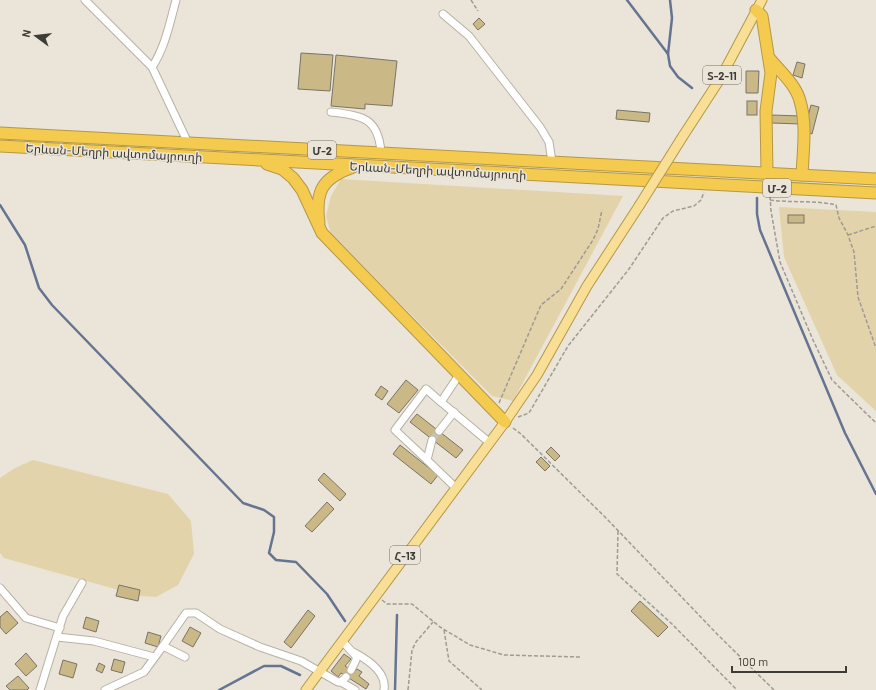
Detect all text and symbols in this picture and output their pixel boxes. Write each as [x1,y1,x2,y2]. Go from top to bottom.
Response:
north arrow [16,16,56,56]
text: N [19,28,33,39]
road number: Տ-2-11 [703,66,741,84]
street label: Երևան-Մեղրի ավտոմայրուղի [25,140,203,165]
road number: Մ-2 [308,141,336,159]
street label: Երևան-Մեղրի ավտոմայրուղի [349,158,527,183]
road number: Մ-2 [763,179,791,197]
road number: Հ-13 [390,546,420,564]
scale bar [732,648,846,674]
text: 100 m [738,654,768,668]

